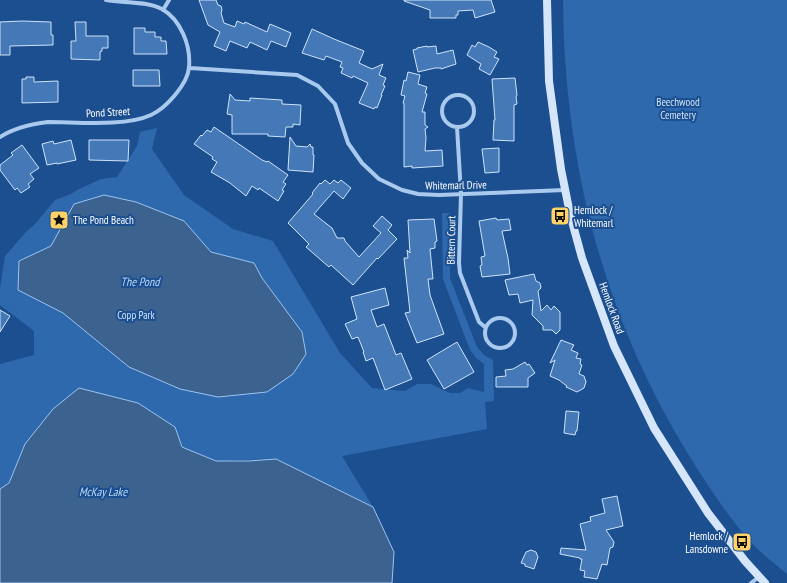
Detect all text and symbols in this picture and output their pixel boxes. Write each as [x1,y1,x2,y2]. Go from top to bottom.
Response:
park label: Beechwood Cemetery [656,95,700,122]
street label: Pond Street [86,104,130,120]
street label: Whitemarl Drive [425,177,487,193]
place label: Hemlock / Whitemarl [574,203,614,230]
bus stop icon: Hemlock / Whitemarl [549,205,571,227]
place icon: The Pond Beach [48,209,70,231]
place label: The Pond Beach [73,213,134,227]
street label: Bittern Court [444,215,458,265]
water label: The Pond [121,274,161,289]
street label: Hemlock Road [596,280,628,336]
park label: Copp Park [117,308,156,322]
water label: McKay Lake [79,484,128,499]
place label: Hemlock / Lansdowne [685,529,729,556]
bus stop icon: Hemlock / Lansdowne [731,531,753,553]

